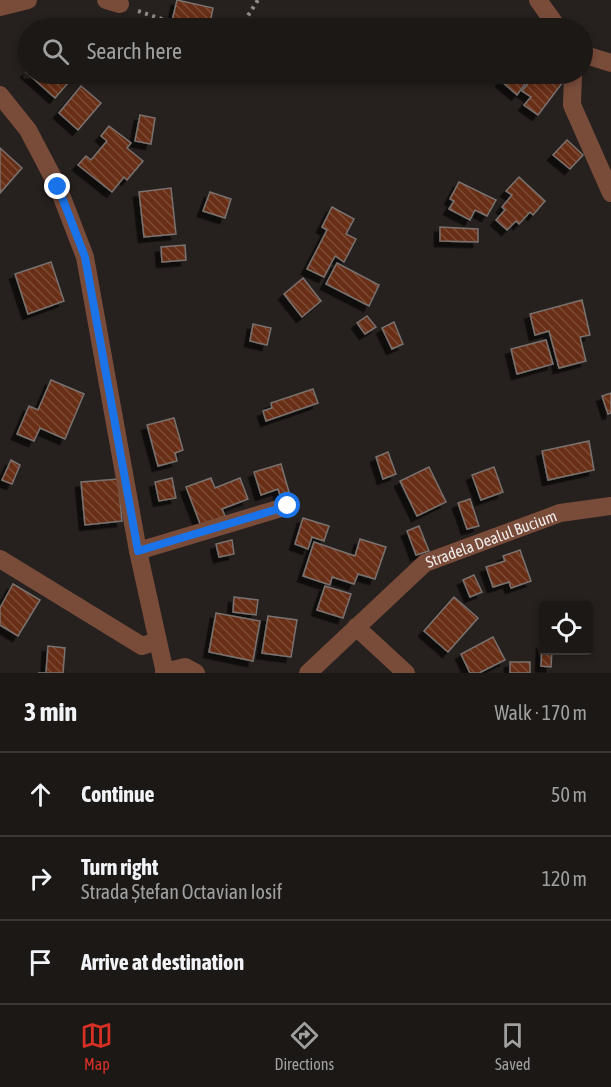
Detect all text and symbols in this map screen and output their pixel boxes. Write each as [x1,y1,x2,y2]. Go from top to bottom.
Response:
search box [18,18,593,84]
icon: search [39,35,72,68]
text: Search here [87,38,182,64]
route end [44,173,70,199]
route start [274,492,300,518]
street label: Stradela Dealul Bucium [423,506,559,571]
map controls [539,601,593,655]
button: locate [539,601,593,655]
text: 3 min [24,697,77,727]
text: Walk · 170 m [495,701,587,724]
icon: ahead [24,778,57,811]
text: Continue [81,781,155,807]
text: 50 m [551,783,587,806]
text: Turn right [81,854,158,880]
icon: right [24,862,57,895]
text: 120 m [542,867,587,890]
text: Strada Ștefan Octavian Iosif [81,880,282,903]
icon: arrive [24,946,57,979]
text: Arrive at destination [81,949,244,975]
tab: Map [80,1019,113,1073]
tab: Directions [274,1019,334,1073]
tab: Saved [495,1019,530,1073]

